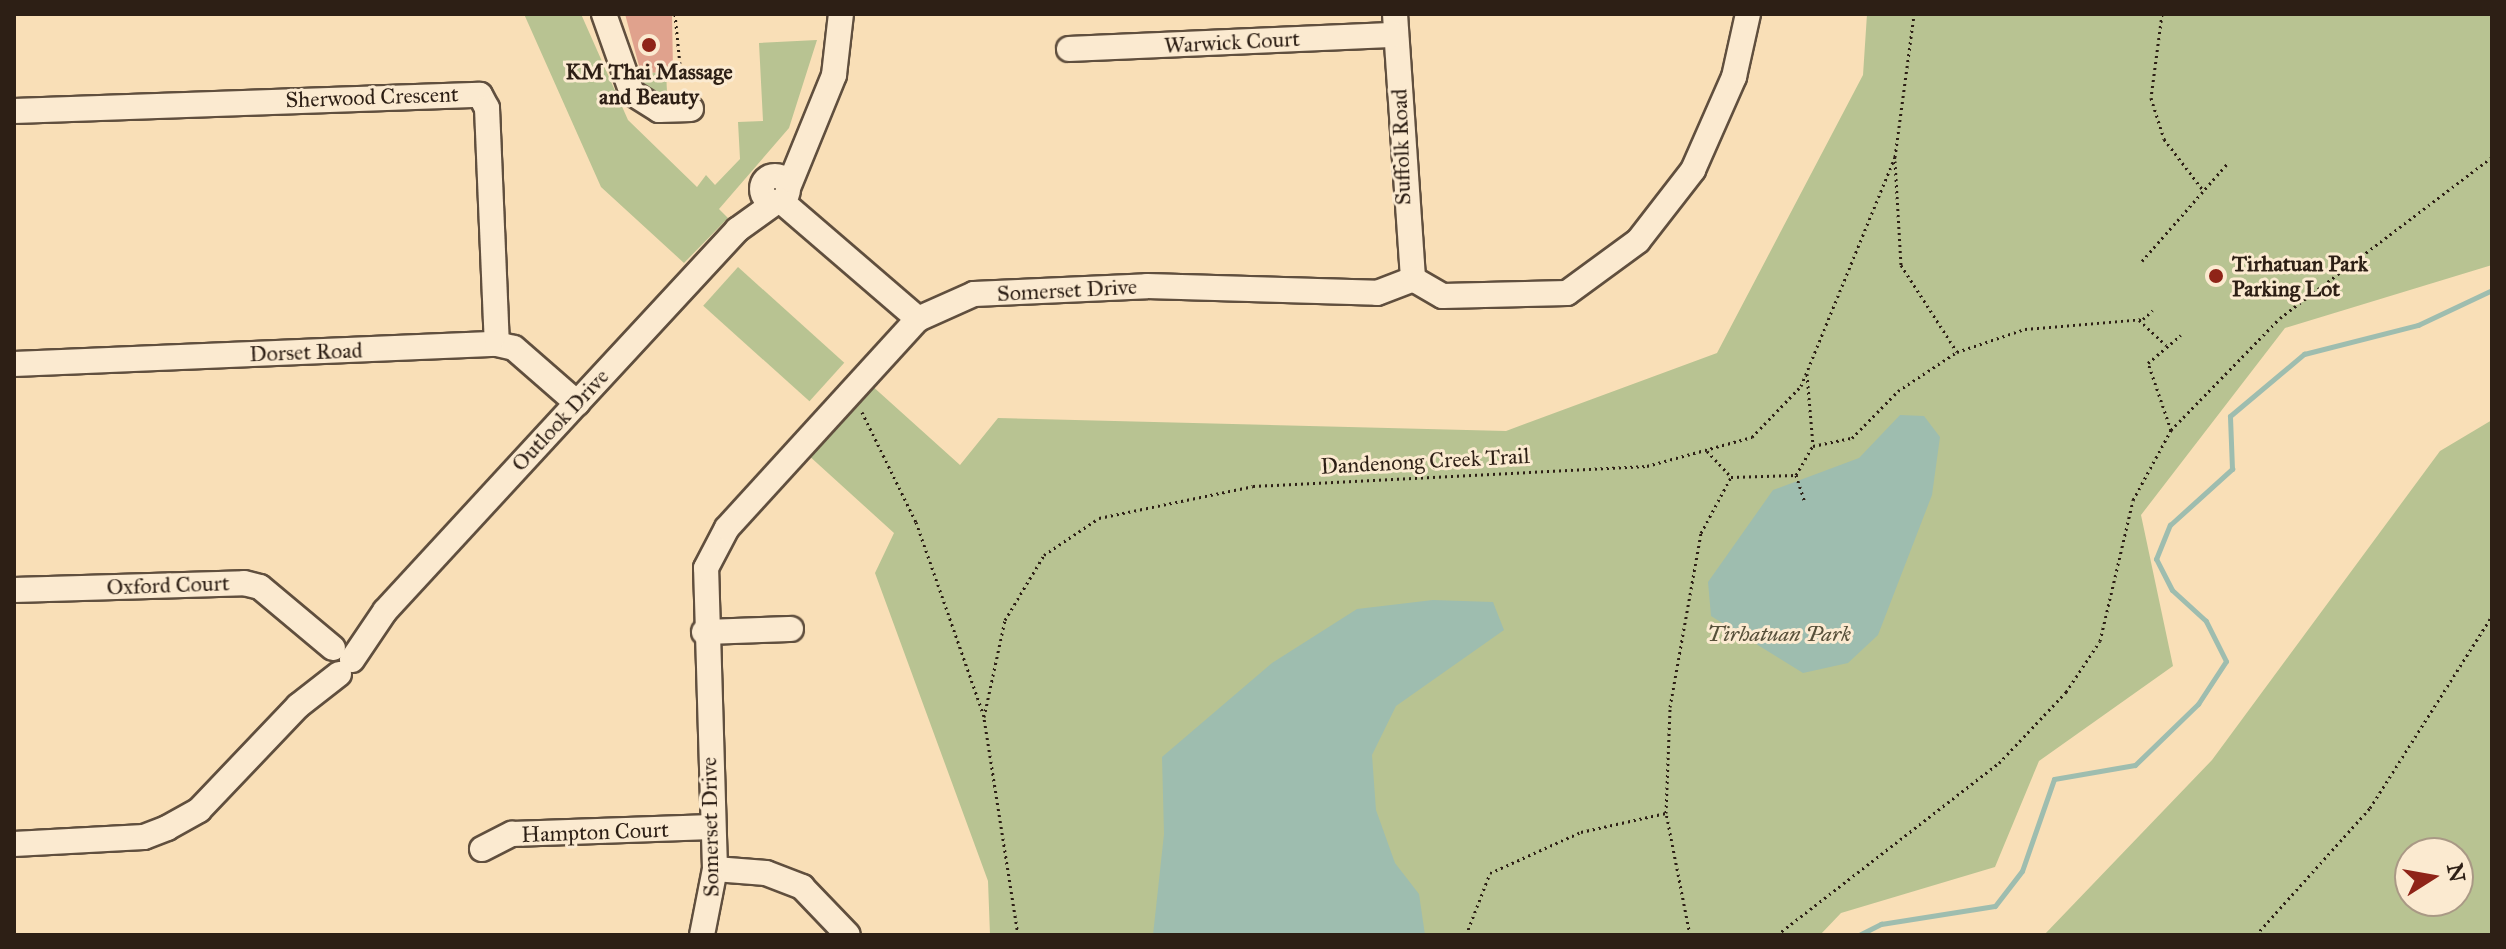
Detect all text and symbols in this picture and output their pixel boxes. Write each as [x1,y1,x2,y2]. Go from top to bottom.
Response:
street label: Warwick Court [1163,25,1301,59]
marker: KM Thai Massage and Beauty [640,36,658,54]
place label: KM Thai Massage and Beauty [565,58,733,110]
street label: Sherwood Crescent [285,81,459,113]
street label: Suffolk Road [1386,88,1416,206]
place label: Tirhatuan Park Parking Lot [2232,250,2368,302]
marker: Tirhatuan Park Parking Lot [2207,267,2225,285]
street label: Somerset Drive [996,273,1138,307]
street label: Dorset Road [249,337,363,367]
street label: Outlook Drive [506,363,614,477]
street label: Dandenong Creek Trail [1320,442,1530,480]
street label: Oxford Court [106,570,230,600]
park label: Tirhatuan Park [1707,621,1851,647]
street label: Somerset Drive [696,757,724,897]
street label: Hampton Court [521,816,669,848]
north arrow [2394,837,2474,917]
text: N [2441,861,2471,884]

